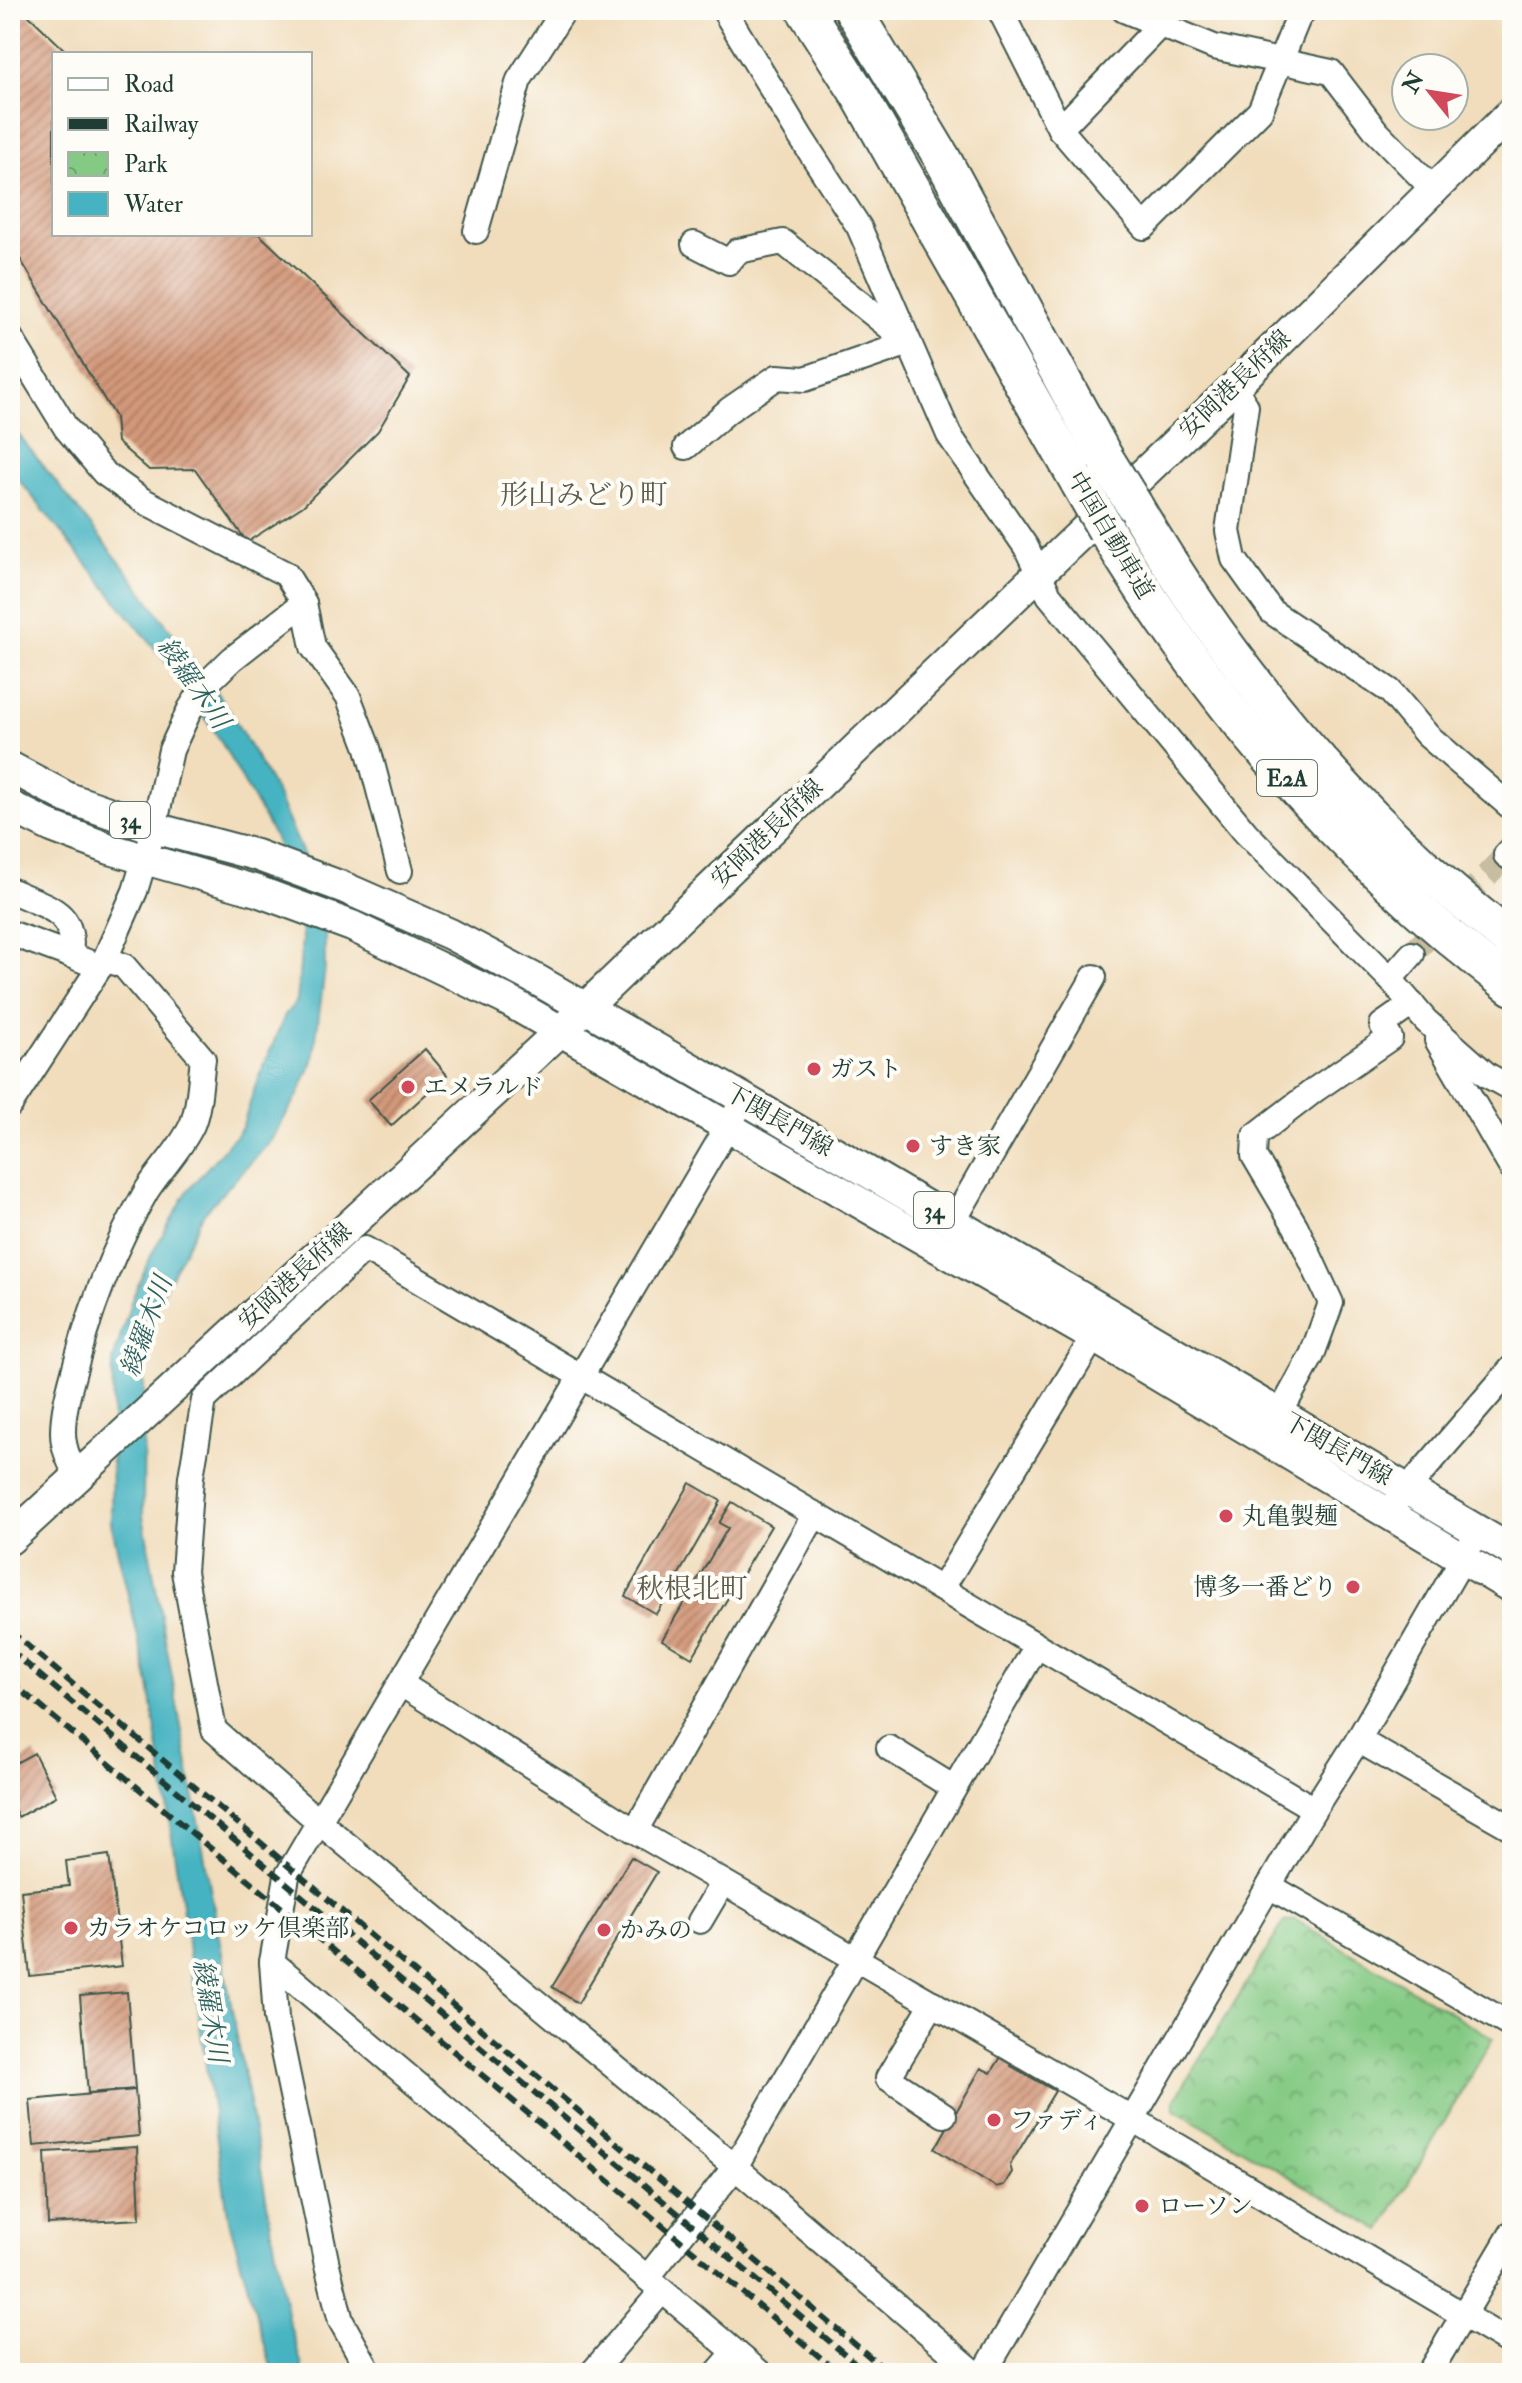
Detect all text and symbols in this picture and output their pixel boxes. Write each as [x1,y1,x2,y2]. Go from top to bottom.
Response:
legend [52,52,312,236]
north arrow [1390,52,1470,132]
text: N [1396,67,1431,99]
text: Road [124,69,174,100]
text: Railway [124,109,199,140]
text: Park [124,149,168,180]
text: Water [123,189,183,220]
street label: 安岡港長府線 [1173,323,1298,446]
street label: 中国自動車道 [1060,466,1161,605]
district label: 形山みどり町 [500,478,668,513]
water label: 綾羅木川 [150,632,238,738]
road number: E2A [1257,760,1317,796]
street label: 安岡港長府線 [705,772,830,895]
road number: 34 [110,802,150,838]
place label: ガスト [830,1054,902,1085]
marker: ガスト [805,1060,823,1078]
place label: エメラルド [424,1072,543,1103]
street label: 下関長門線 [719,1077,838,1164]
marker: エメラルド [399,1078,417,1096]
place label: すき家 [929,1131,1001,1162]
marker: すき家 [904,1137,922,1155]
road number: 34 [914,1192,954,1228]
street label: 安岡港長府線 [232,1216,359,1337]
water label: 綾羅木川 [114,1269,181,1381]
street label: 下関長門線 [1278,1406,1397,1493]
place label: 丸亀製麺 [1242,1501,1338,1532]
marker: 丸亀製麺 [1217,1507,1235,1525]
district label: 秋根北町 [636,1572,748,1607]
place label: 博多一番どり [1193,1572,1337,1603]
marker: 博多一番どり [1344,1578,1362,1596]
place label: カラオケコロッケ倶楽部 [87,1913,349,1944]
place label: かみの [620,1915,692,1946]
marker: カラオケコロッケ倶楽部 [62,1919,80,1937]
marker: かみの [595,1921,613,1939]
water label: 綾羅木川 [186,1957,234,2068]
place label: ファディ [1010,2105,1104,2136]
marker: ファディ [985,2111,1003,2129]
place label: ローソン [1158,2191,1253,2222]
marker: ローソン [1133,2197,1151,2215]

